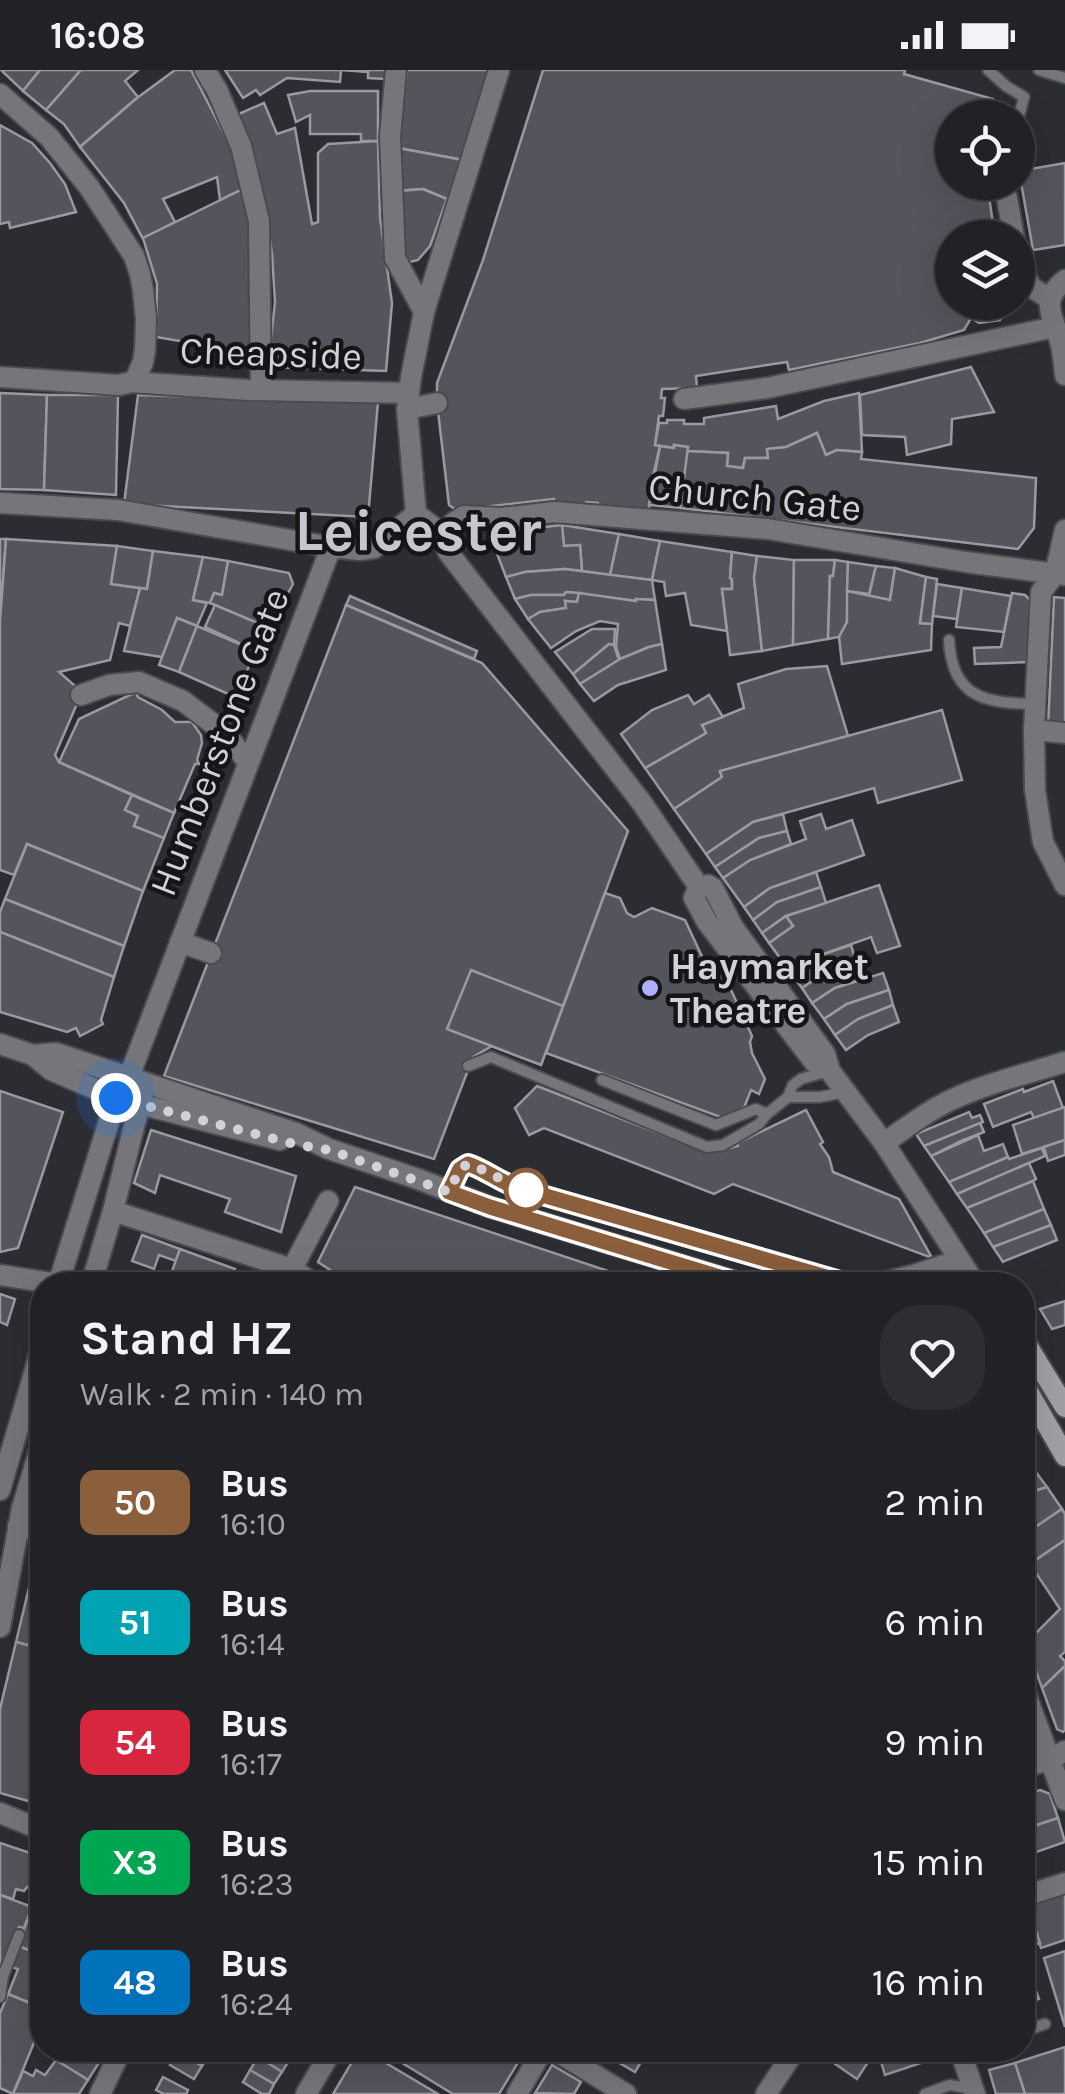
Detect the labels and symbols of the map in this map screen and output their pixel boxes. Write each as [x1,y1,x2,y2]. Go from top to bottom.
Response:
street label: Cheapside [179,328,363,379]
street label: Church Gate [646,464,864,531]
district label: Leicester [295,497,542,565]
street label: Humberstone Gate [140,582,299,902]
place label: Haymarket Theatre [670,944,869,1033]
marker: Haymarket Theatre [639,977,661,999]
your location [91,1073,141,1123]
unlabelled marker [505,1169,547,1211]

